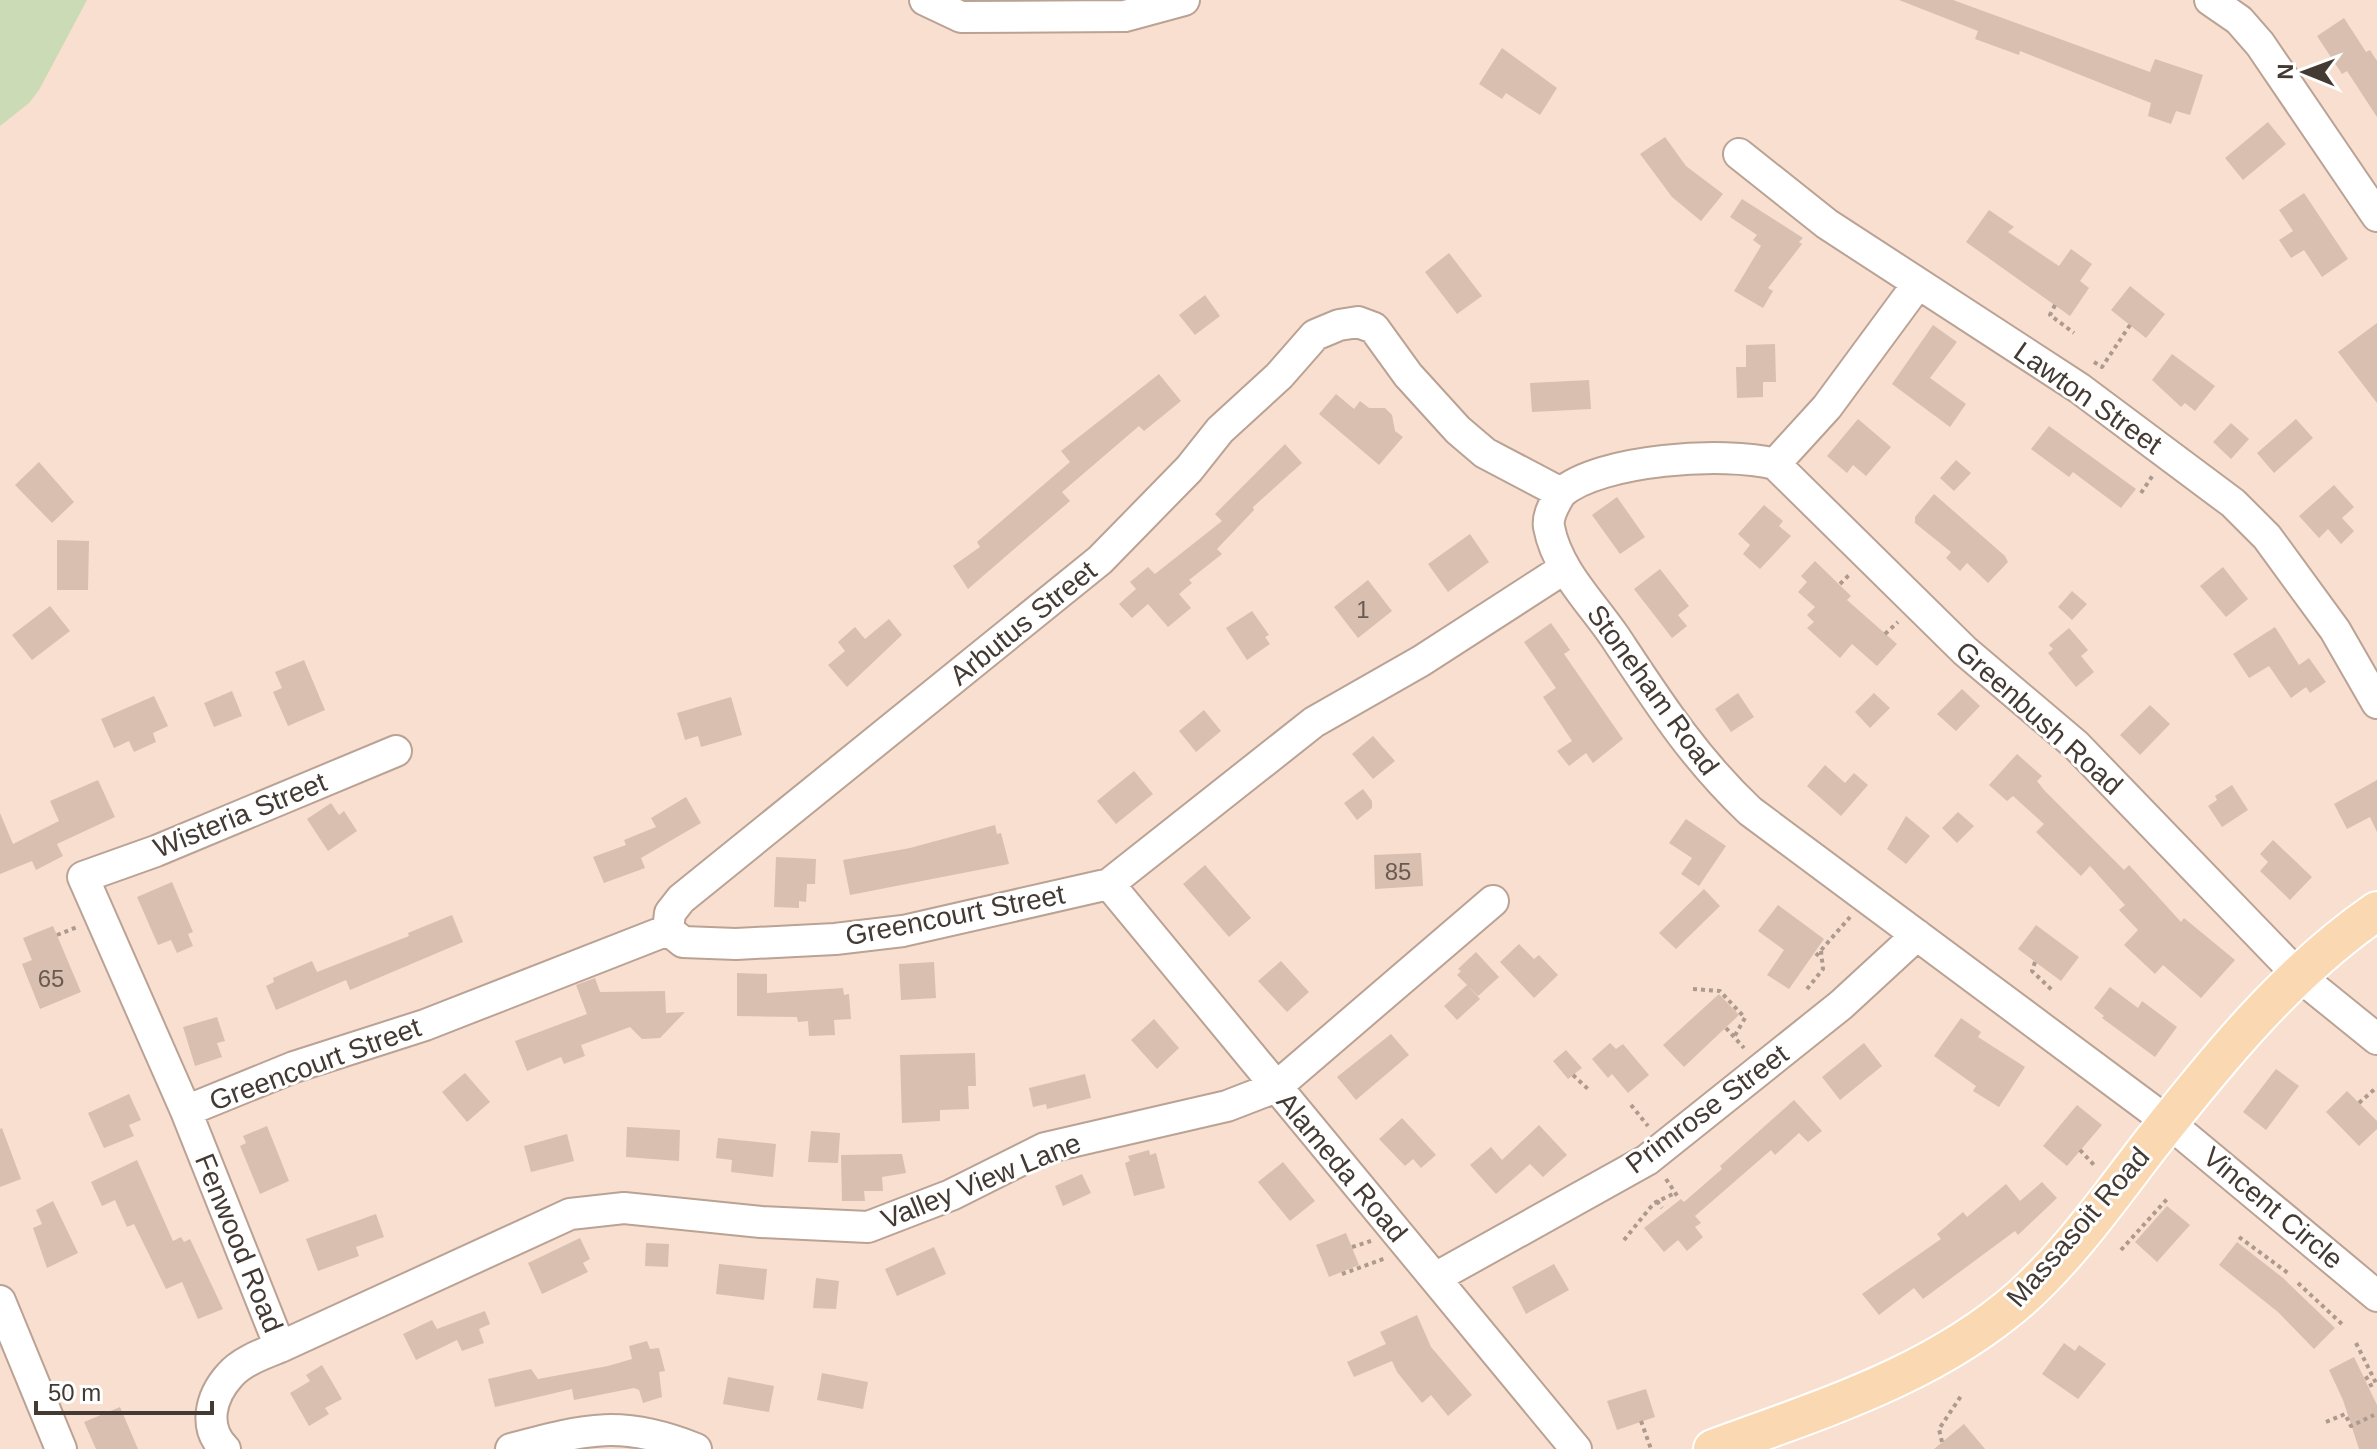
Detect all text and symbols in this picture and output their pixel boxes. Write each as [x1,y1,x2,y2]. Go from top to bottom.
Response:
north arrow [2265,32,2345,112]
text: N [2273,63,2298,80]
street label: Lawton Street [2008,336,2168,460]
street label: Arbutus Street [944,554,1102,691]
house number: 1 [1356,596,1370,623]
street label: Stoneham Road [1581,599,1725,781]
street label: Greenbush Road [1949,635,2129,801]
street label: Wisteria Street [149,766,331,864]
house number: 85 [1385,858,1411,885]
street label: Greencourt Street [843,879,1067,951]
house number: 65 [38,965,64,992]
street label: Greencourt Street [205,1011,425,1117]
street label: Primrose Street [1620,1038,1794,1180]
street label: Alameda Road [1271,1086,1413,1248]
street label: Valley View Lane [877,1127,1085,1235]
street label: Massasoit Road [2000,1141,2156,1313]
street label: Vincent Circle [2197,1141,2349,1275]
street label: Fenwood Road [189,1149,289,1337]
scale bar [36,1365,212,1415]
text: 50 m [48,1379,101,1406]

